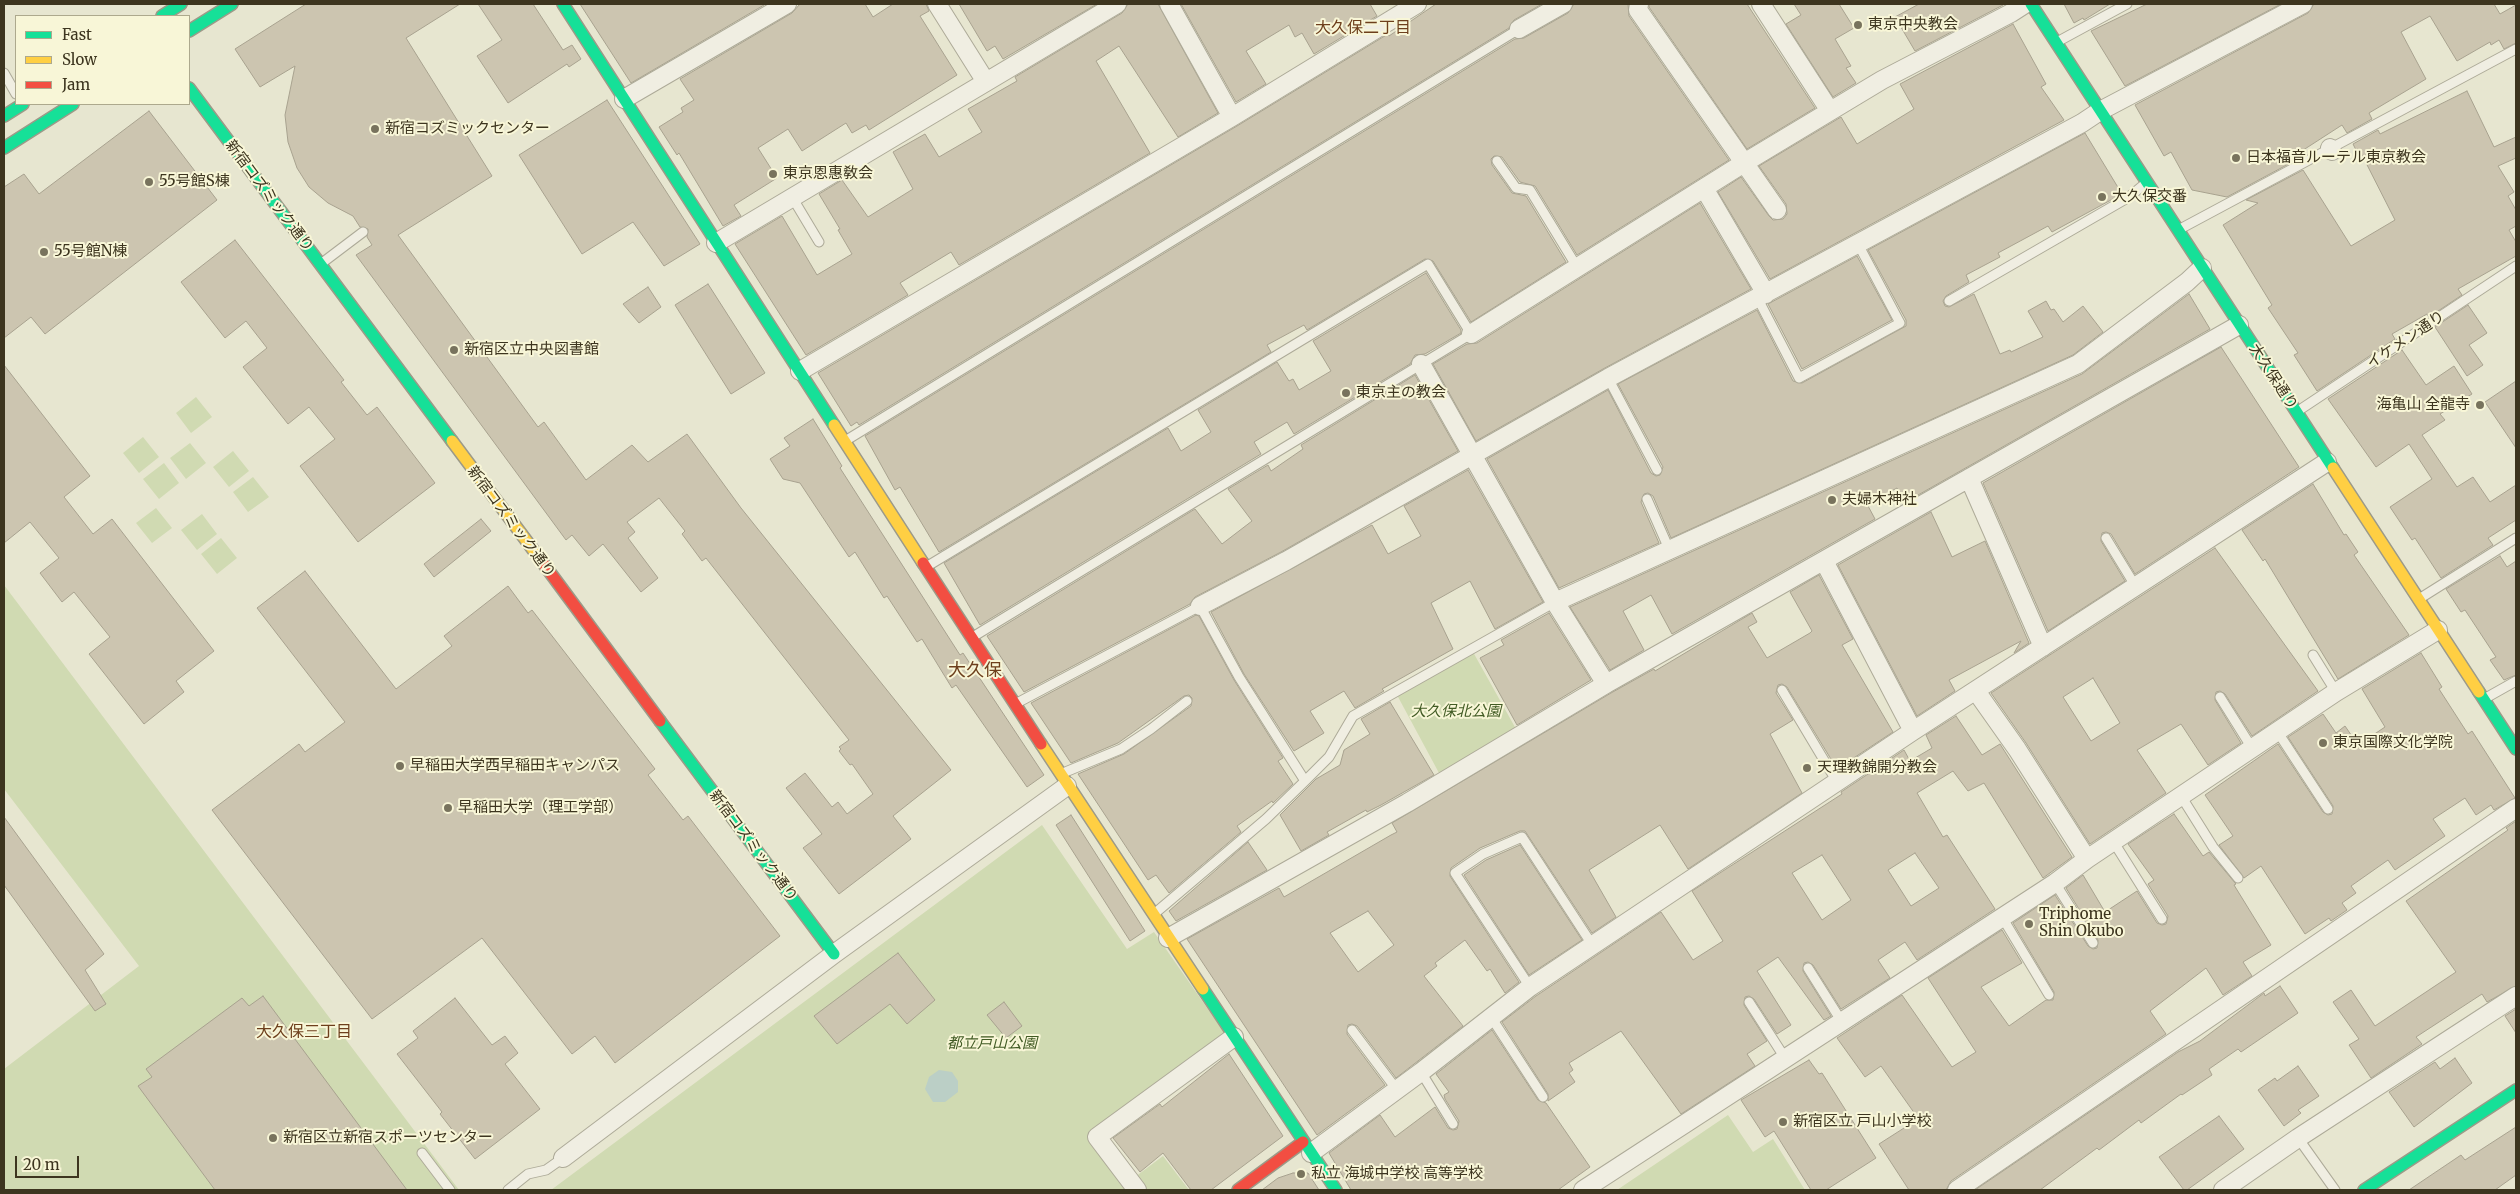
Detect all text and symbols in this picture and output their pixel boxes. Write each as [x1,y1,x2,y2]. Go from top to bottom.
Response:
legend [15,15,190,105]
place label: 東京中央教会 [1868,16,1958,34]
district label: 大久保二丁目 [1315,18,1411,38]
marker: 東京中央教会 [1852,19,1864,31]
text: Fast [62,25,92,44]
text: Slow [62,50,97,69]
text: Jam [62,75,90,94]
place label: 新宿コズミックセンター [385,120,550,138]
marker: 新宿コズミックセンター [369,123,381,135]
street label: 新宿コズミック通り [221,137,317,255]
place label: 日本福音ルーテル東京教会 [2246,149,2426,167]
marker: 日本福音ルーテル東京教会 [2230,152,2242,164]
place label: 東京恩惠敎会 [783,165,873,183]
marker: 東京恩惠敎会 [767,168,779,180]
place label: 55号館S棟 [159,173,230,191]
marker: 55号館S棟 [143,176,155,188]
place label: 大久保交番 [2112,188,2187,206]
marker: 大久保交番 [2096,191,2108,203]
place label: 55号館N棟 [54,243,127,261]
marker: 55号館N棟 [38,246,50,258]
street label: イケメン通り [2364,307,2448,373]
place label: 新宿区立中央図書館 [464,341,599,359]
street label: 大久保通り [2245,341,2301,413]
marker: 新宿区立中央図書館 [448,344,460,356]
place label: 東京主の教会 [1356,384,1446,402]
marker: 東京主の教会 [1340,387,1352,399]
place label: 海亀山 全龍寺 [2376,396,2470,414]
marker: 海亀山 全龍寺 [2474,399,2486,411]
street label: 新宿コズミック通り [463,463,559,581]
place label: 夫婦木神社 [1842,491,1917,509]
marker: 夫婦木神社 [1826,494,1838,506]
district label: 大久保 [948,660,1002,682]
park label: 大久保北公園 [1411,703,1501,721]
place label: 東京国際文化学院 [2333,734,2453,752]
marker: 東京国際文化学院 [2317,737,2329,749]
place label: 早稲田大学西早稲田キャンパス [410,757,620,775]
place label: 天理教錦開分教会 [1817,759,1937,777]
marker: 早稲田大学西早稲田キャンパス [394,760,406,772]
marker: 天理教錦開分教会 [1801,762,1813,774]
street label: 新宿コズミック通り [705,787,801,905]
place label: 早稲田大学（理工学部） [458,799,623,817]
marker: 早稲田大学（理工学部） [442,802,454,814]
place label: Triphome Shin Okubo [2039,906,2124,941]
marker: Triphome Shin Okubo [2023,918,2035,930]
district label: 大久保三丁目 [256,1022,352,1042]
park label: 都立戸山公園 [947,1035,1037,1053]
place label: 新宿区立 戸山小学校 [1793,1113,1932,1131]
marker: 新宿区立 戸山小学校 [1777,1116,1789,1128]
place label: 新宿区立新宿スポーツセンター [283,1129,493,1147]
marker: 新宿区立新宿スポーツセンター [267,1132,279,1144]
scale bar [18,1146,81,1178]
text: 20 m [23,1155,60,1174]
place label: 私立 海城中学校 高等学校 [1311,1165,1483,1183]
marker: 私立 海城中学校 高等学校 [1295,1168,1307,1180]

